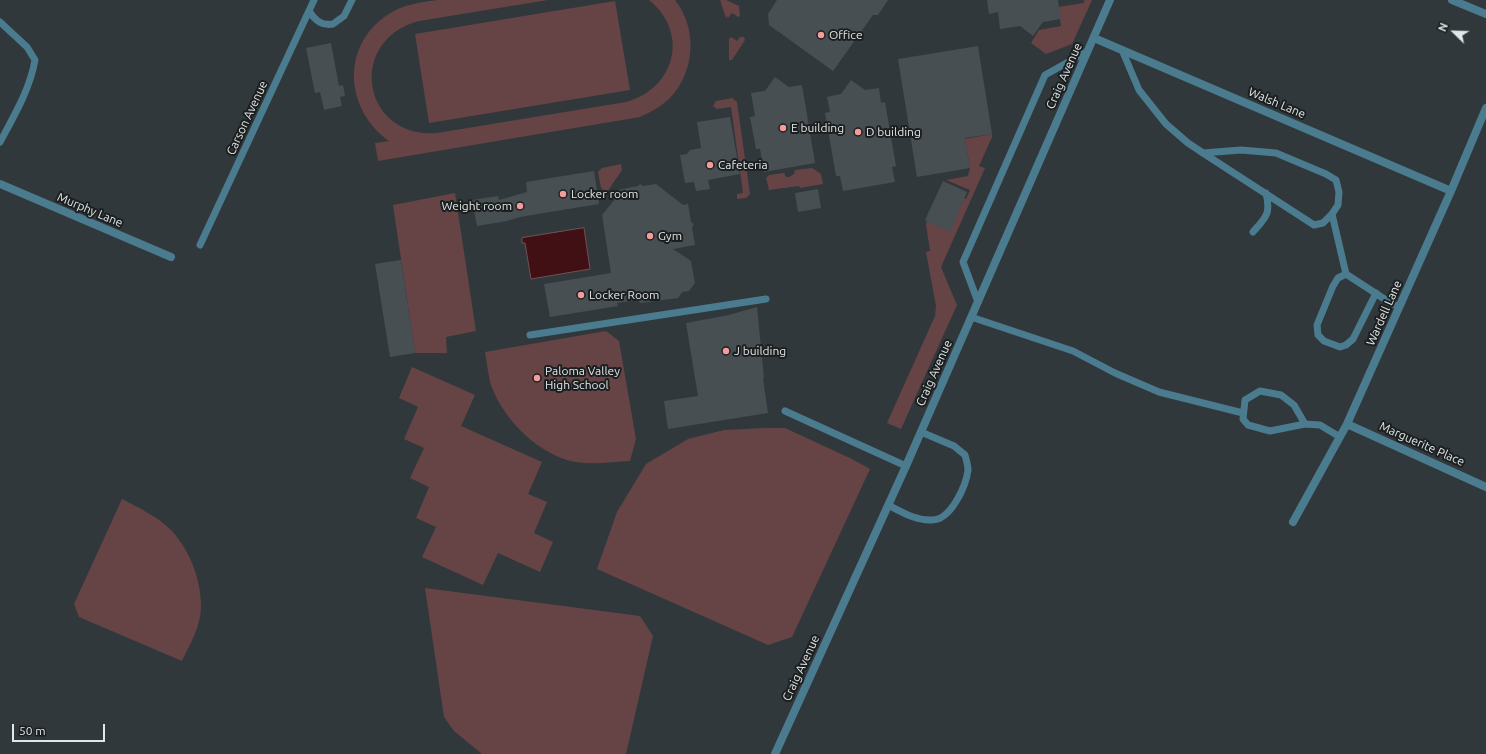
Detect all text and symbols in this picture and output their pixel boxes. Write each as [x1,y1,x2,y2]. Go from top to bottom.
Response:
north arrow [1434,12,1474,52]
text: N [1436,21,1450,33]
place label: Office [829,28,863,42]
marker: Office [816,30,826,40]
street label: Craig Avenue [1043,41,1085,111]
street label: Carson Avenue [223,79,271,157]
street label: Walsh Lane [1246,85,1308,121]
place label: E building [791,121,844,135]
marker: E building [778,123,788,133]
place label: D building [866,125,921,139]
marker: D building [853,127,863,137]
place label: Cafeteria [718,158,768,172]
marker: Cafeteria [705,160,715,170]
place label: Locker room [571,187,638,201]
marker: Locker room [558,189,568,199]
street label: Murphy Lane [55,190,125,230]
place label: Weight room [441,199,512,213]
marker: Weight room [515,201,525,211]
place label: Gym [658,229,682,243]
marker: Gym [645,231,655,241]
street label: Wardell Lane [1363,278,1405,348]
place label: Locker Room [589,288,659,302]
marker: Locker Room [576,290,586,300]
street label: Craig Avenue [913,338,955,408]
place label: J building [734,344,786,358]
marker: J building [721,346,731,356]
place label: Paloma Valley High School [545,364,620,392]
marker: Paloma Valley High School [532,373,542,383]
street label: Marguerite Place [1377,419,1467,469]
street label: Craig Avenue [779,633,823,703]
scale bar [14,716,107,742]
text: 50 m [19,724,46,737]

